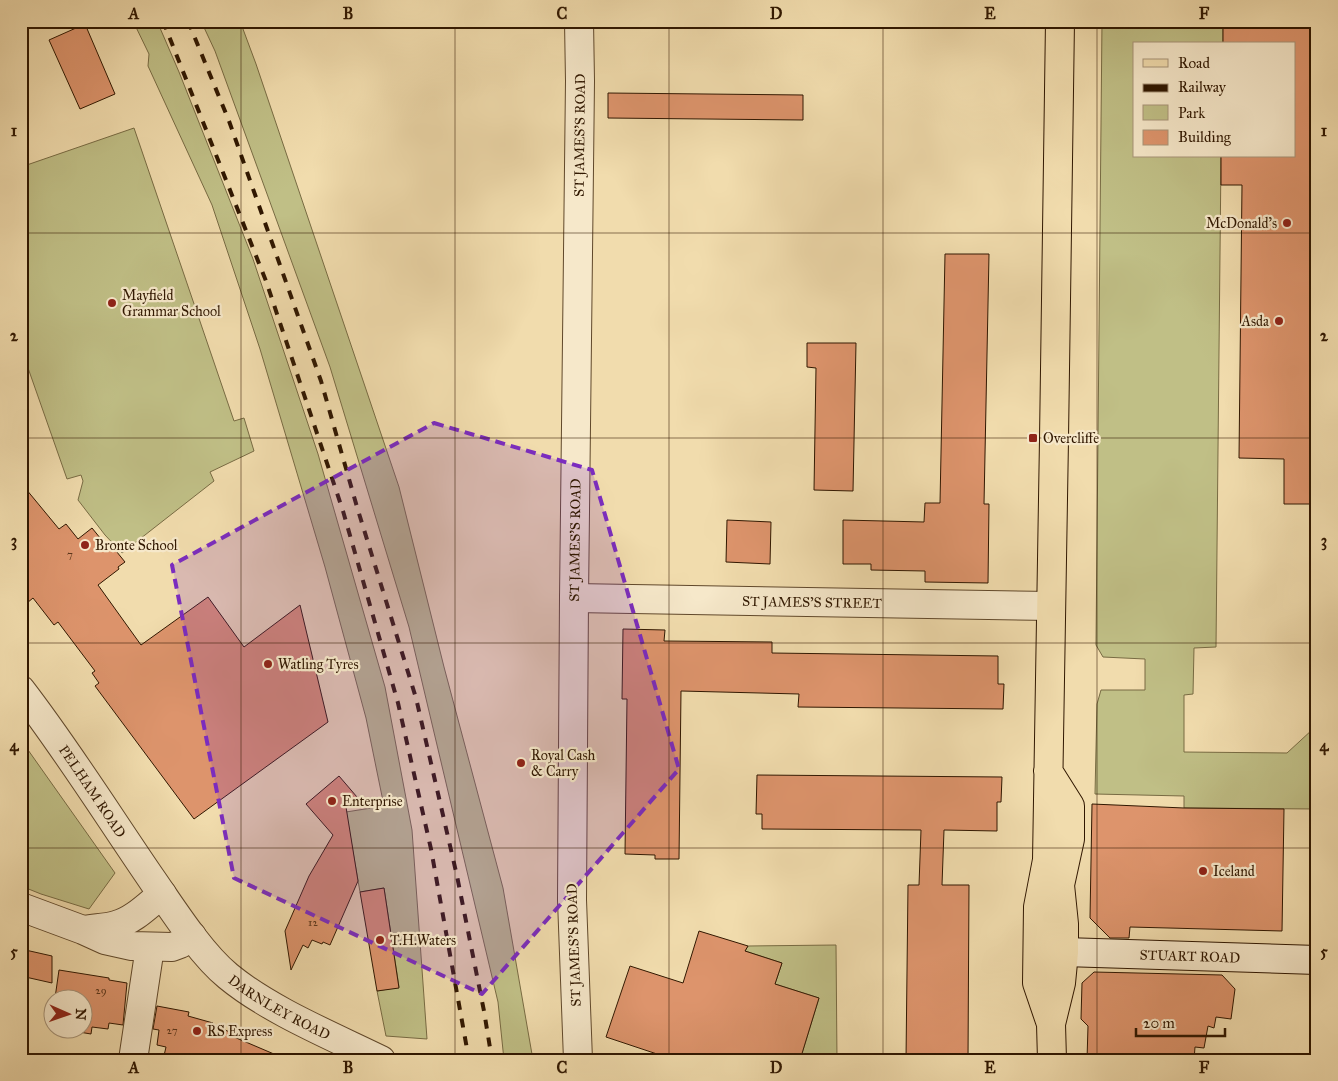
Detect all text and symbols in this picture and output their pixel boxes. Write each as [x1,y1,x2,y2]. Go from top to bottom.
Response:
text: A [128,4,140,23]
text: B [343,4,353,23]
text: C [557,4,568,23]
text: D [770,4,783,23]
text: E [984,4,996,23]
text: F [1199,4,1210,23]
legend [1133,42,1296,158]
text: Road [1178,54,1210,72]
street label: ST JAMES'S ROAD [570,73,589,197]
text: Railway [1178,78,1227,96]
text: Park [1178,104,1205,122]
text: 1 [11,121,18,140]
text: 1 [1321,121,1328,140]
text: Building [1178,128,1232,146]
place label: McDonald's [1206,215,1277,232]
marker: McDonald's [1281,217,1293,229]
place label: Mayfield Grammar School [122,287,221,320]
marker: Mayfield Grammar School [106,297,118,309]
place label: Asda [1241,313,1269,330]
marker: Asda [1273,315,1285,327]
text: 2 [10,326,19,345]
text: 2 [1320,326,1329,345]
place label: Overcliffe [1043,430,1099,447]
marker: Overcliffe [1027,432,1039,444]
street label: ST JAMES'S ROAD [565,478,584,602]
text: 3 [11,531,17,551]
text: 3 [1321,531,1327,551]
place label: Bronte School [95,537,178,554]
marker: Bronte School [79,539,91,551]
house number: 7 [67,548,73,561]
street label: ST JAMES'S STREET [742,592,882,612]
place label: Watling Tyres [278,656,359,673]
marker: Watling Tyres [262,658,274,670]
text: 4 [10,736,20,756]
text: 4 [1320,736,1330,756]
street label: PELHAM ROAD [55,742,130,841]
place label: Royal Cash & Carry [531,747,596,780]
marker: Royal Cash & Carry [515,757,527,769]
place label: Enterprise [342,793,403,810]
marker: Enterprise [326,795,338,807]
place label: Iceland [1213,863,1255,880]
marker: Iceland [1197,865,1209,877]
street label: ST JAMES'S ROAD [563,883,586,1007]
house number: 12 [308,916,318,929]
place label: T.H.Waters [390,932,456,949]
marker: T.H.Waters [374,934,386,946]
text: 5 [10,942,18,961]
text: 5 [1320,942,1328,961]
street label: STUART ROAD [1139,946,1240,966]
street label: DARNLEY ROAD [225,971,333,1043]
house number: 29 [95,984,107,997]
north arrow [42,988,92,1038]
scale bar [1136,1006,1224,1038]
text: N [72,1008,89,1021]
text: 20 m [1143,1014,1175,1032]
place label: RS Express [207,1023,272,1040]
house number: 27 [167,1024,178,1037]
marker: RS Express [191,1025,203,1037]
text: A [128,1058,140,1077]
text: B [343,1058,353,1077]
text: C [557,1058,568,1077]
text: D [770,1058,783,1077]
text: E [984,1058,996,1077]
text: F [1199,1058,1210,1077]

